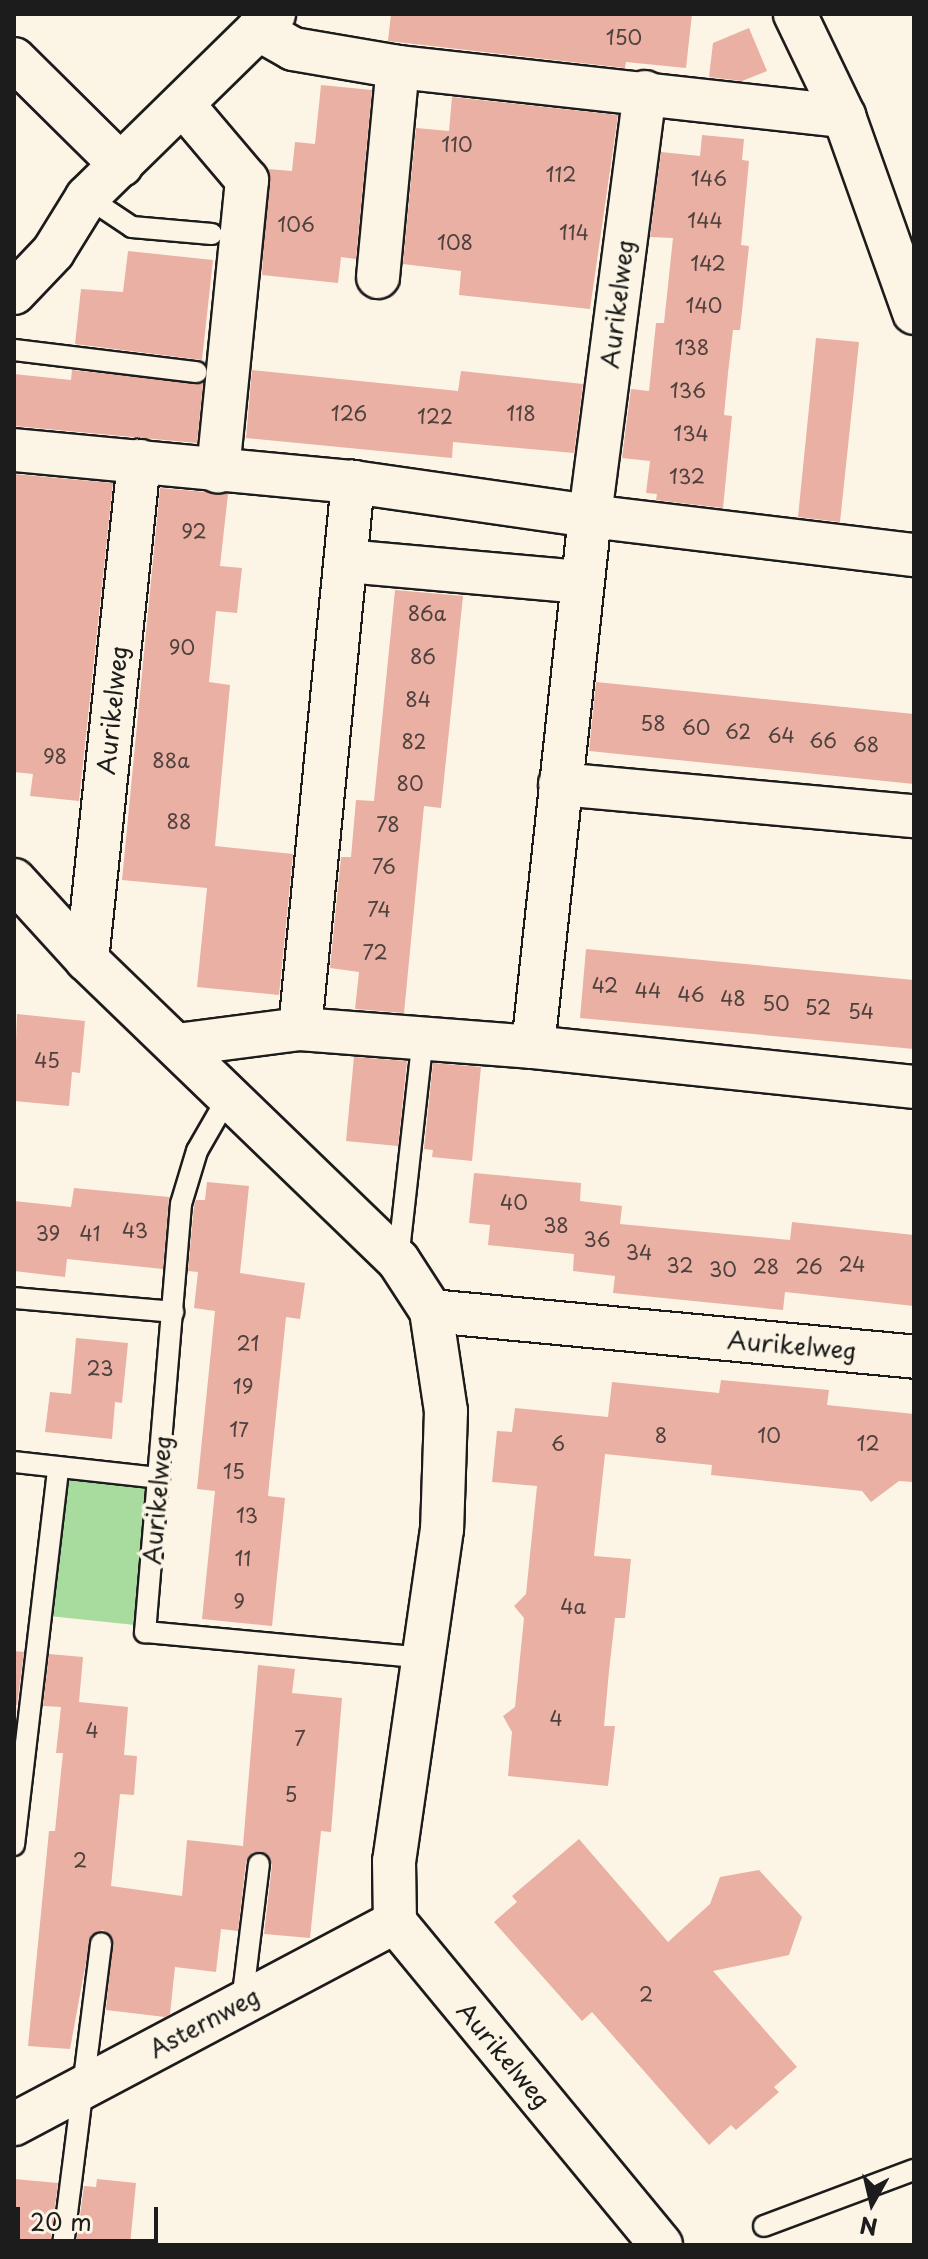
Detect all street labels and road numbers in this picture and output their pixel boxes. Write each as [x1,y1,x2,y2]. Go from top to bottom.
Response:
street label: Aurikelweg [595,238,639,370]
street label: Aurikelweg [91,644,133,776]
street label: Aurikelweg [726,1325,858,1365]
street label: Aurikelweg [137,1434,177,1566]
street label: Asternweg [144,1981,264,2063]
street label: Aurikelweg [451,1996,557,2114]

